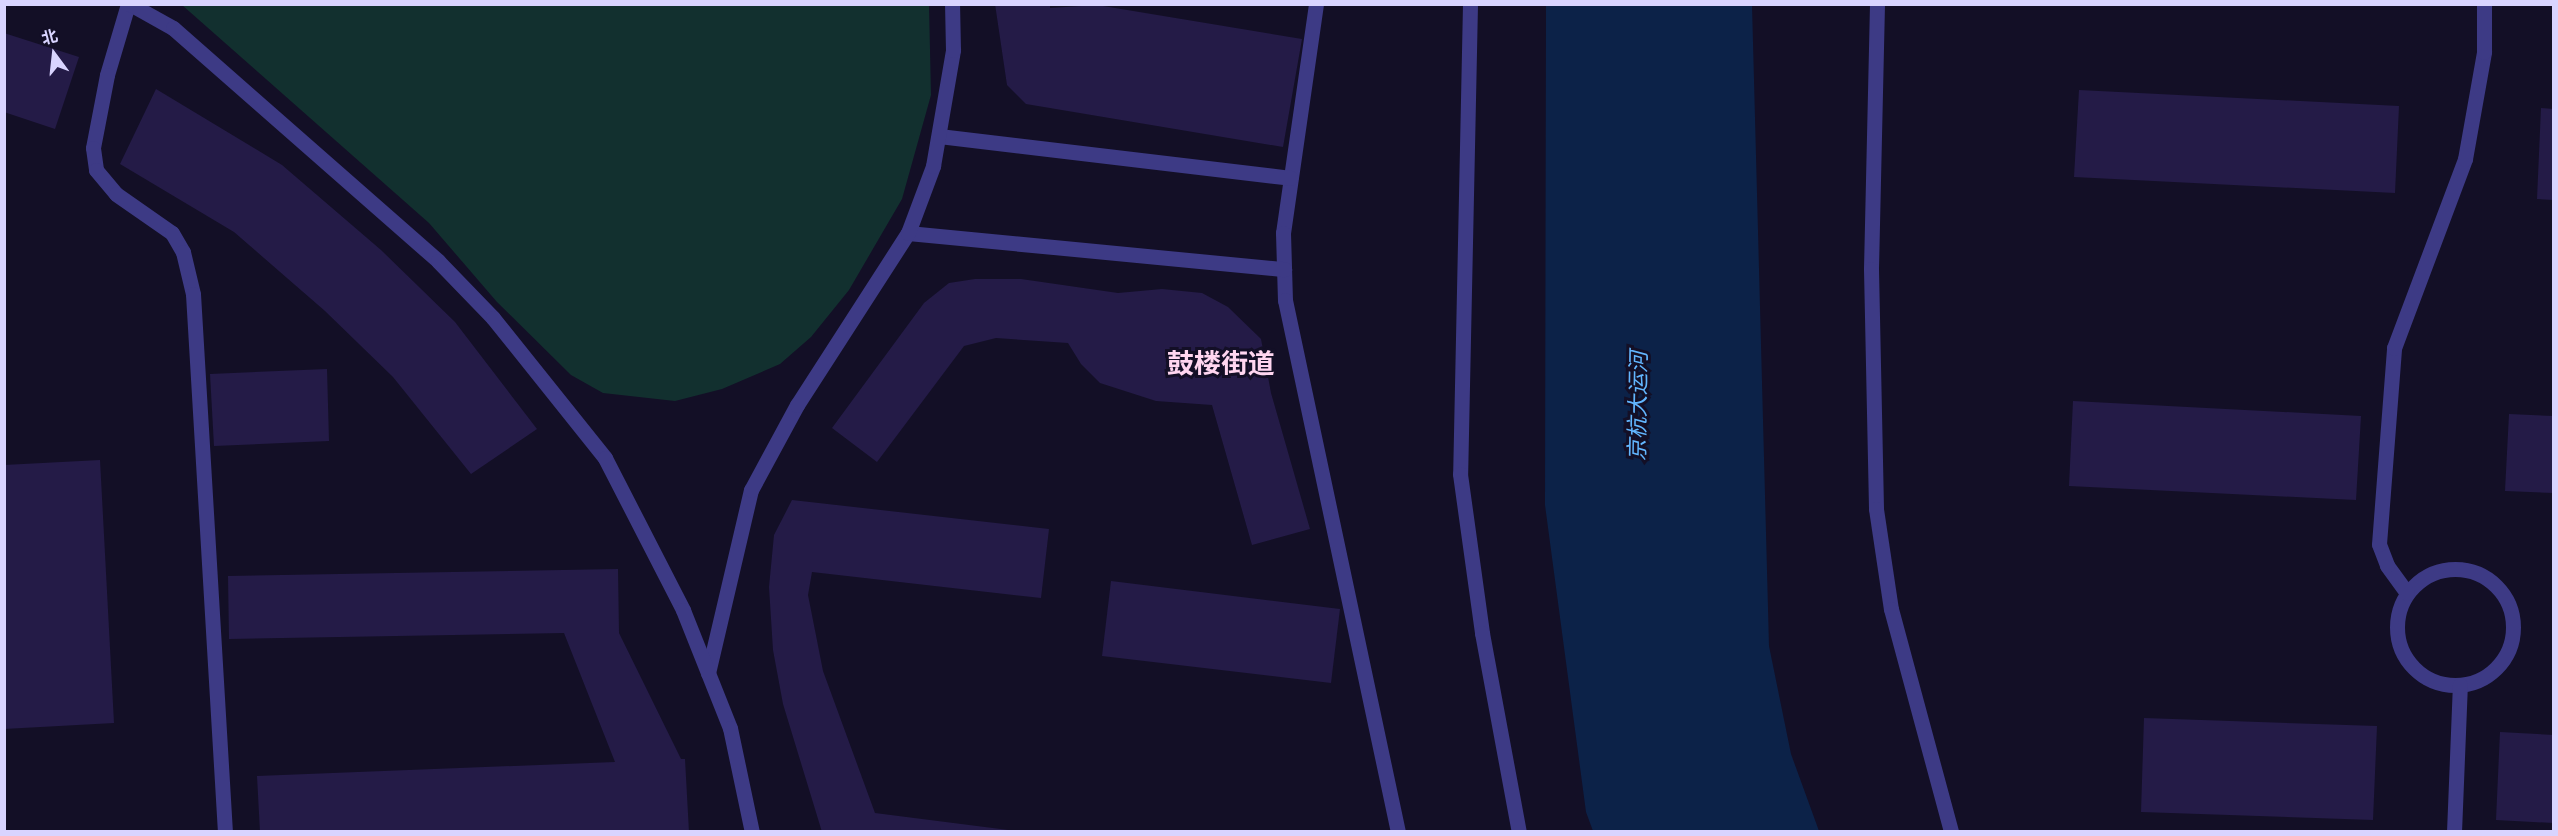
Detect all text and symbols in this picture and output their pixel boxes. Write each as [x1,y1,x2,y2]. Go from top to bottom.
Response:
north arrow [24,24,84,84]
text: 北 [39,24,60,49]
district label: 鼓楼街道 [1167,347,1275,379]
water label: 京杭大运河 [1623,351,1651,461]

